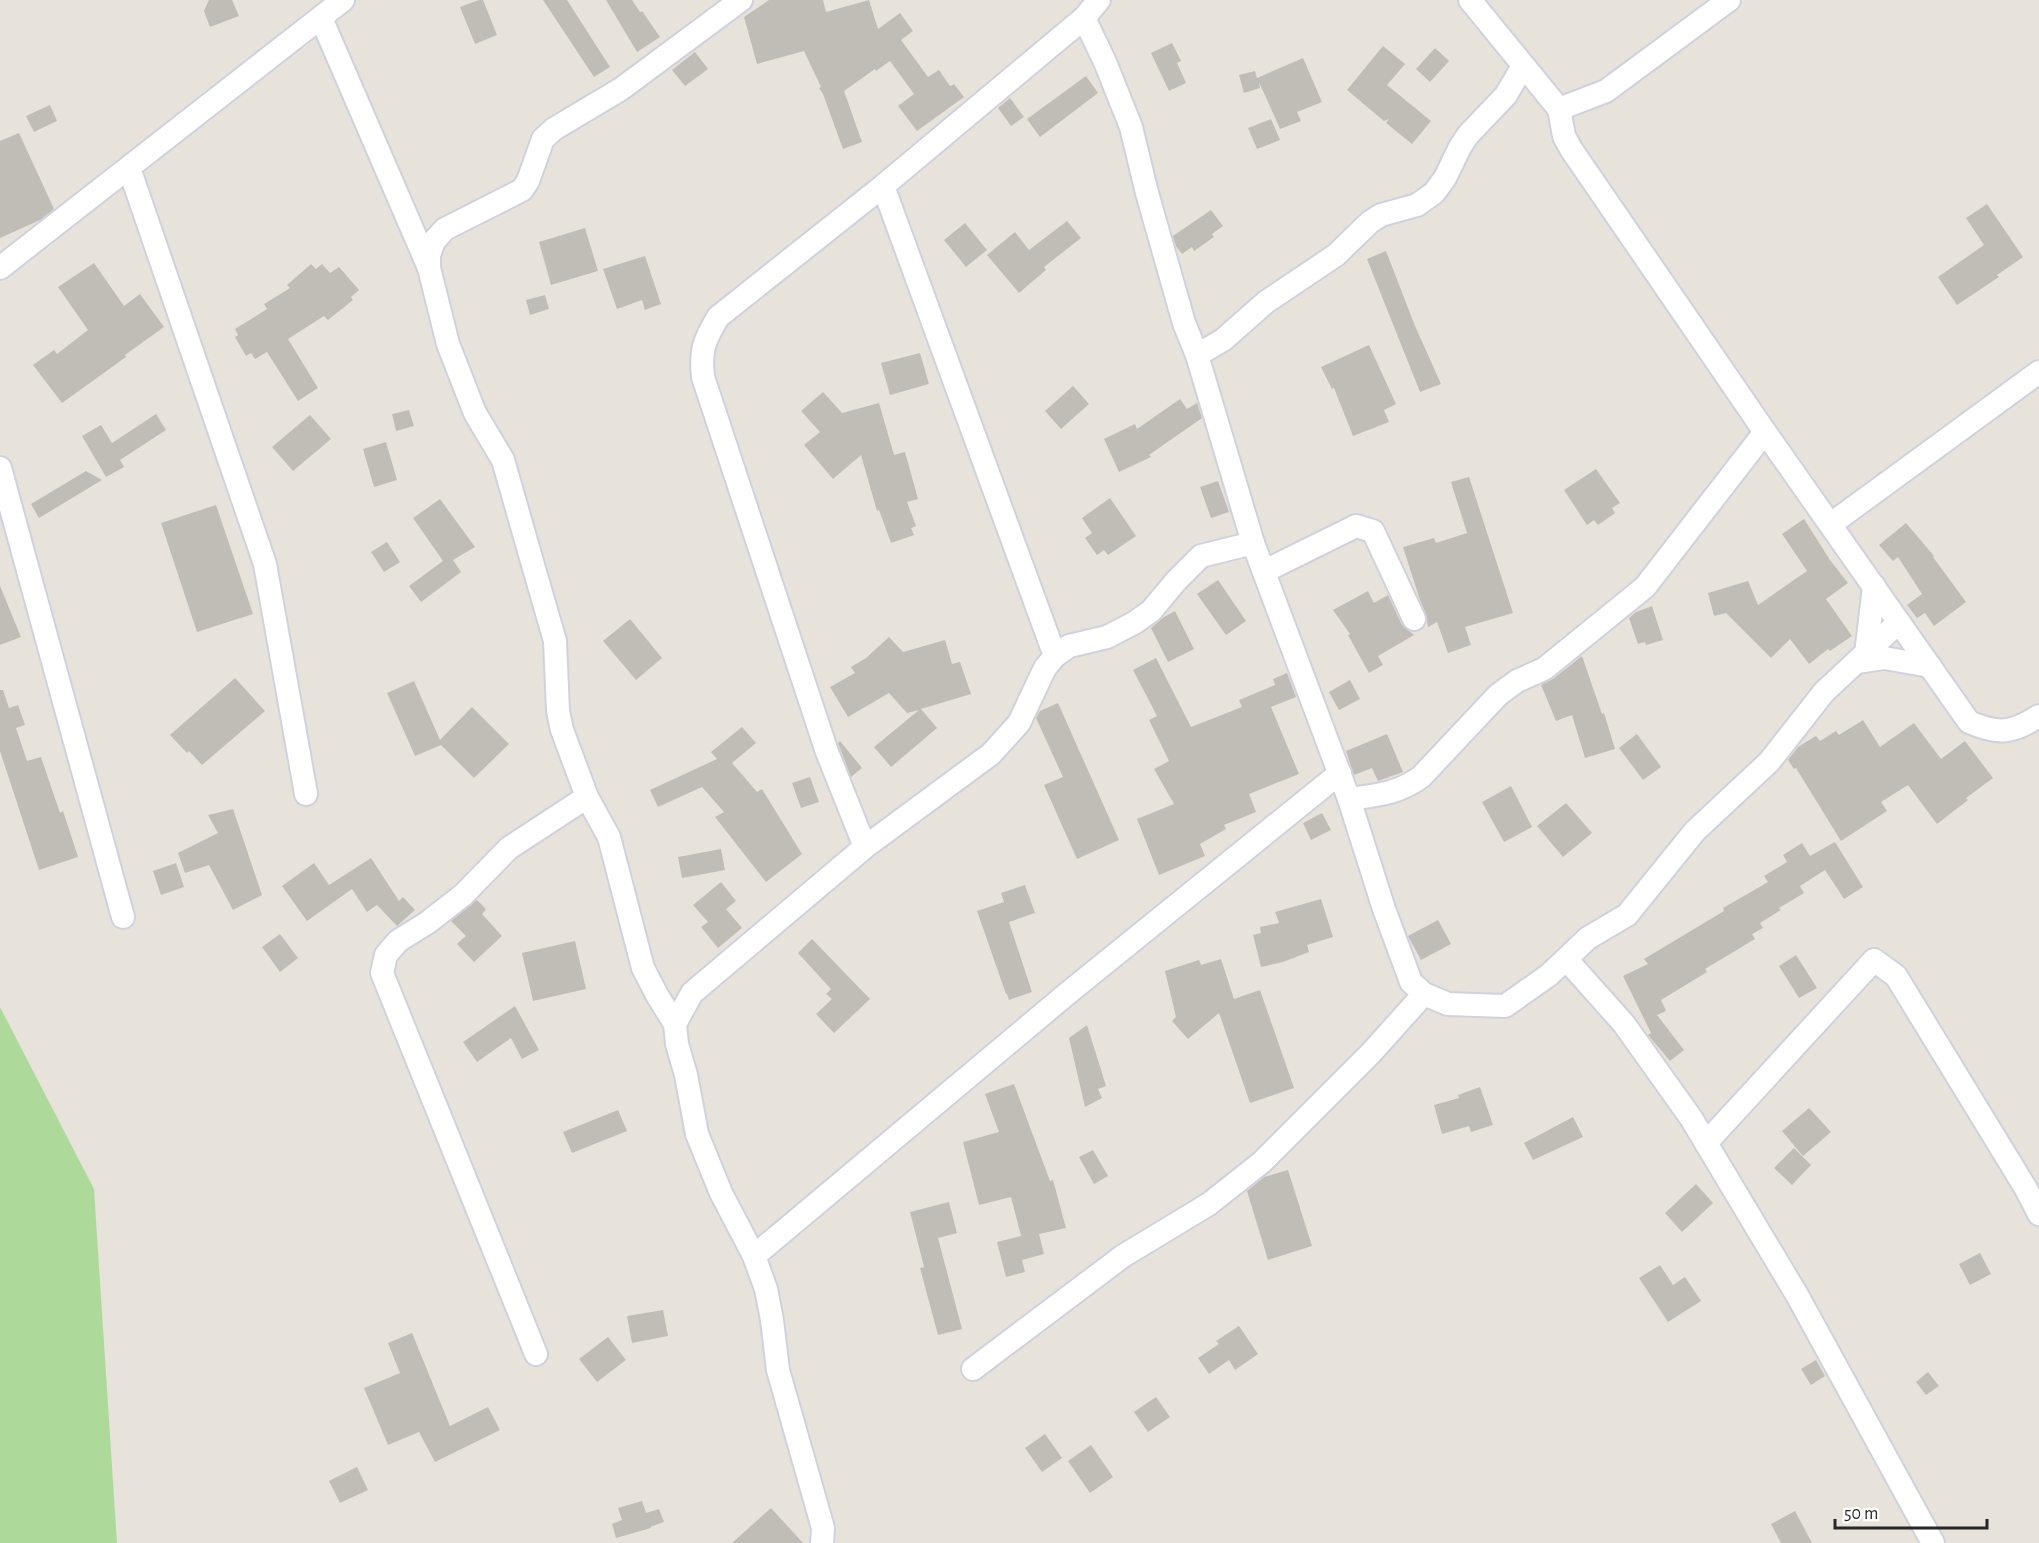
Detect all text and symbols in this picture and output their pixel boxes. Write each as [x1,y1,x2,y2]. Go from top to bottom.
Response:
scale bar [1835,1492,1986,1530]
text: 50 m [1844,1505,1878,1523]

